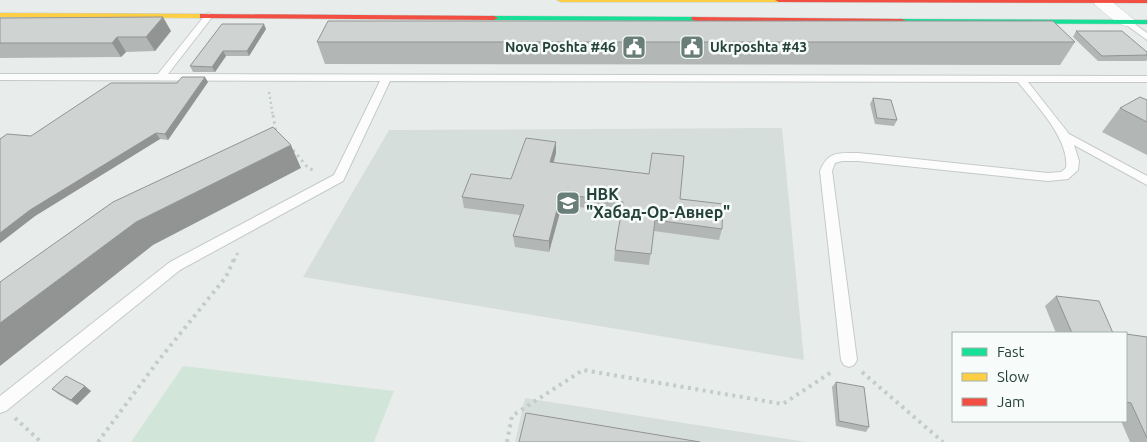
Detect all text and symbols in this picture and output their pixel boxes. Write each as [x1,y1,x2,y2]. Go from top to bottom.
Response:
public building icon: Nova Poshta #46 [621,34,647,60]
public building icon: Ukrposhta #43 [679,34,705,60]
place label: Nova Poshta #46 [505,39,616,55]
place label: Ukrposhta #43 [710,39,807,55]
place label: НВК "Хабад-Ор-Авнер" [586,185,730,221]
school or university icon: НВК "Хабад-Ор-Авнер" [555,190,581,216]
legend [952,332,1127,422]
text: Fast [997,343,1025,360]
text: Slow [997,368,1030,385]
text: Jam [997,393,1025,410]

